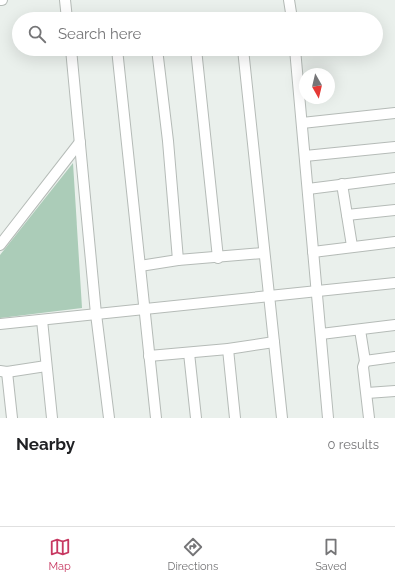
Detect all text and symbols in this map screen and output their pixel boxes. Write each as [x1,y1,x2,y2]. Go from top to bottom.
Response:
search box [12,12,383,56]
icon: search [26,23,48,45]
text: Search here [58,25,141,43]
north arrow [299,68,335,104]
text: Nearby [16,434,75,454]
text: 0 results [328,437,379,452]
tab: Map [48,536,71,573]
tab: Directions [168,536,218,573]
tab: Saved [315,536,347,573]

